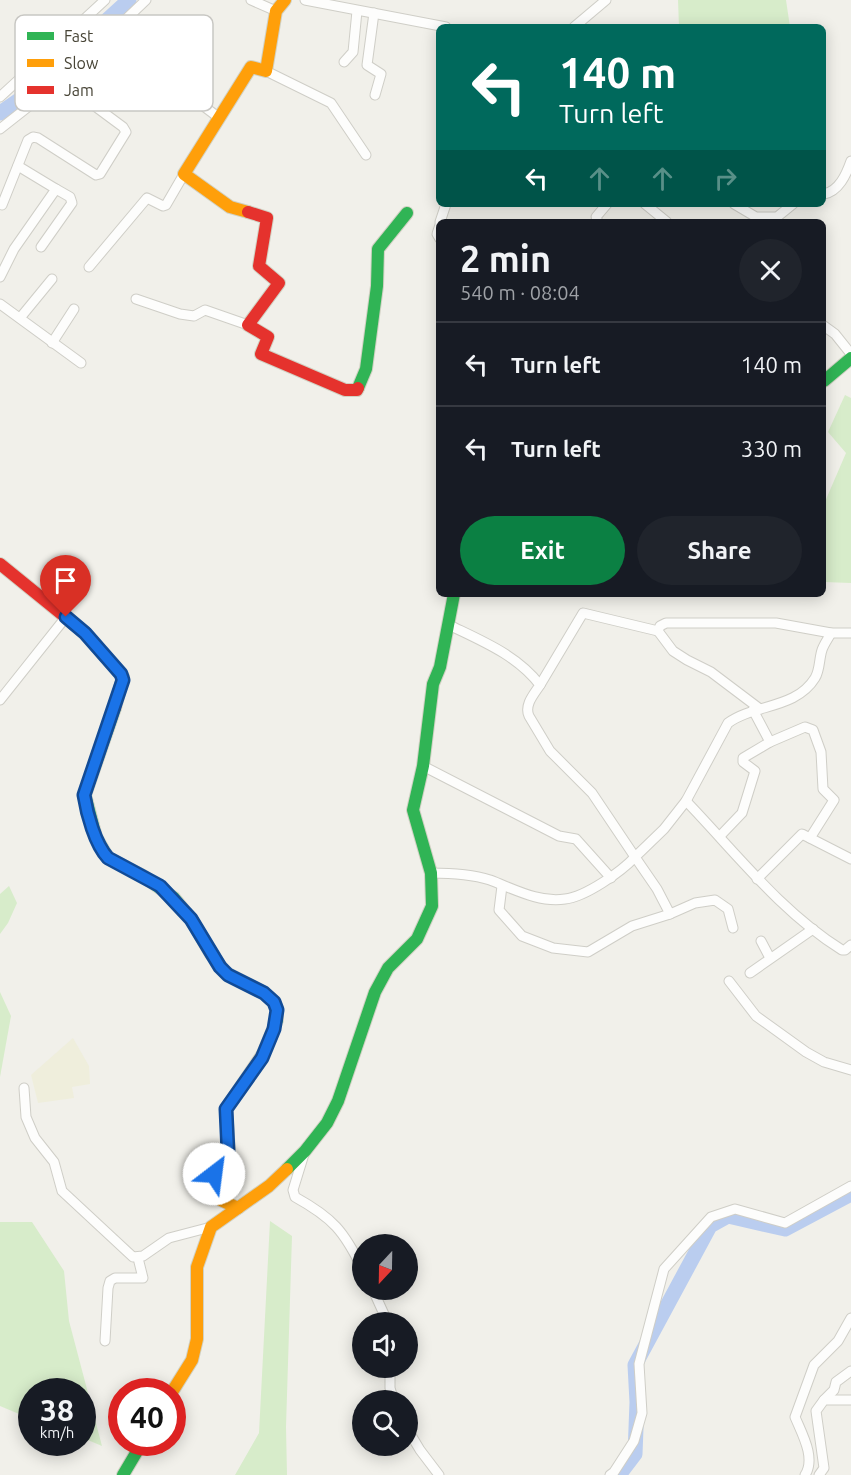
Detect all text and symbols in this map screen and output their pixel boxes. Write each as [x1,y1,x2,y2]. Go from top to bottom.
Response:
legend [15,15,213,111]
text: Fast [64,27,94,45]
icon: left [460,48,538,126]
text: 140 m [559,49,676,96]
text: Slow [64,54,99,72]
text: Jam [64,81,94,99]
text: Turn left [559,98,663,128]
icon: left [520,162,553,195]
icon: ahead [583,162,616,195]
icon: ahead [646,162,679,195]
icon: right [709,162,742,195]
text: 2 min [460,238,551,279]
button: close [739,239,802,302]
text: 540 m · 08:04 [460,281,580,304]
icon: left [460,348,493,381]
text: Turn left [511,352,601,377]
text: 140 m [741,352,802,377]
icon: left [460,432,493,465]
text: Turn left [511,436,601,461]
text: 330 m [741,436,802,461]
button: Exit [460,516,625,585]
button: Share [637,516,802,585]
pin [40,555,91,617]
icon: arrive [49,564,82,597]
position arrow [182,1142,246,1206]
north arrow [352,1234,418,1300]
map controls [352,1234,418,1456]
button: sound [352,1312,418,1378]
speed limit sign: 40 [108,1378,186,1456]
button: search [352,1390,418,1456]
text: 38 [40,1393,74,1427]
text: km/h [40,1424,74,1441]

